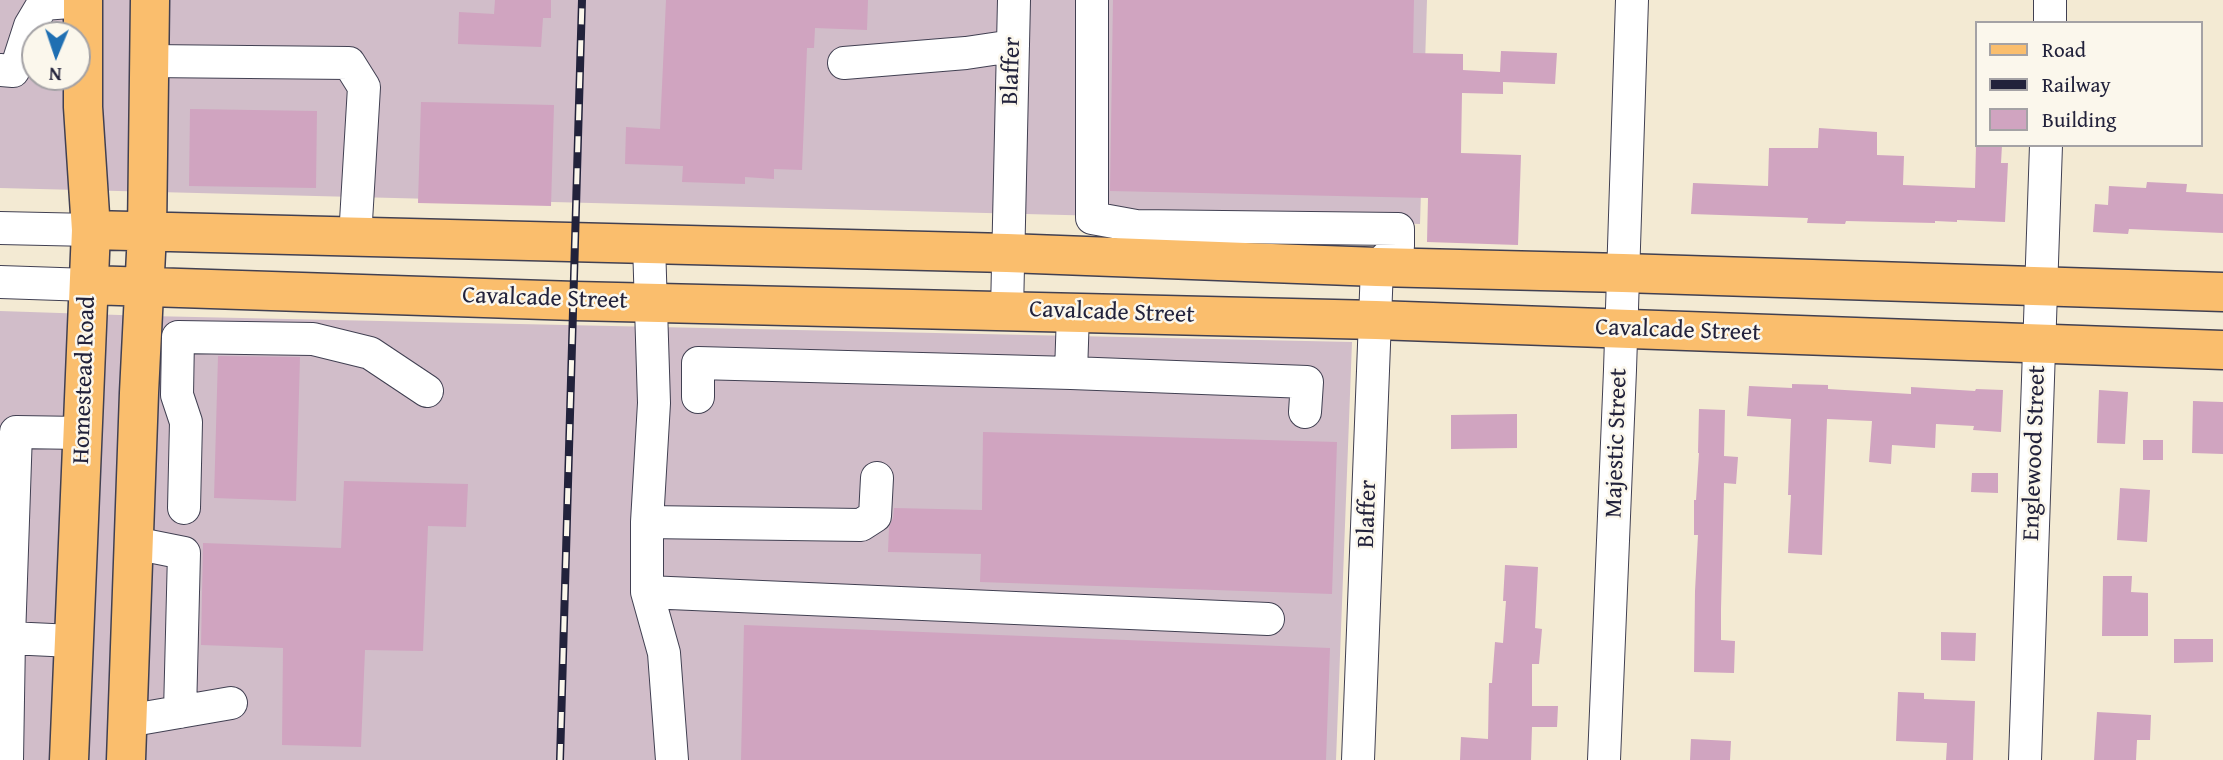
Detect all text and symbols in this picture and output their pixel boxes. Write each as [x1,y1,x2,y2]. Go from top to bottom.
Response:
north arrow [21,21,91,91]
legend [1974,21,2202,147]
text: Road [2042,34,2086,65]
street label: Blaffer [996,36,1028,106]
text: N [49,61,62,89]
text: Railway [2042,69,2111,100]
text: Building [2042,104,2116,135]
street label: Cavalcade Street [462,282,628,316]
street label: Homestead Road [68,296,102,464]
street label: Cavalcade Street [1029,296,1195,330]
street label: Cavalcade Street [1595,314,1761,348]
street label: Englewood Street [2018,365,2052,541]
street label: Majestic Street [1600,367,1634,519]
street label: Blaffer [1352,479,1384,549]

